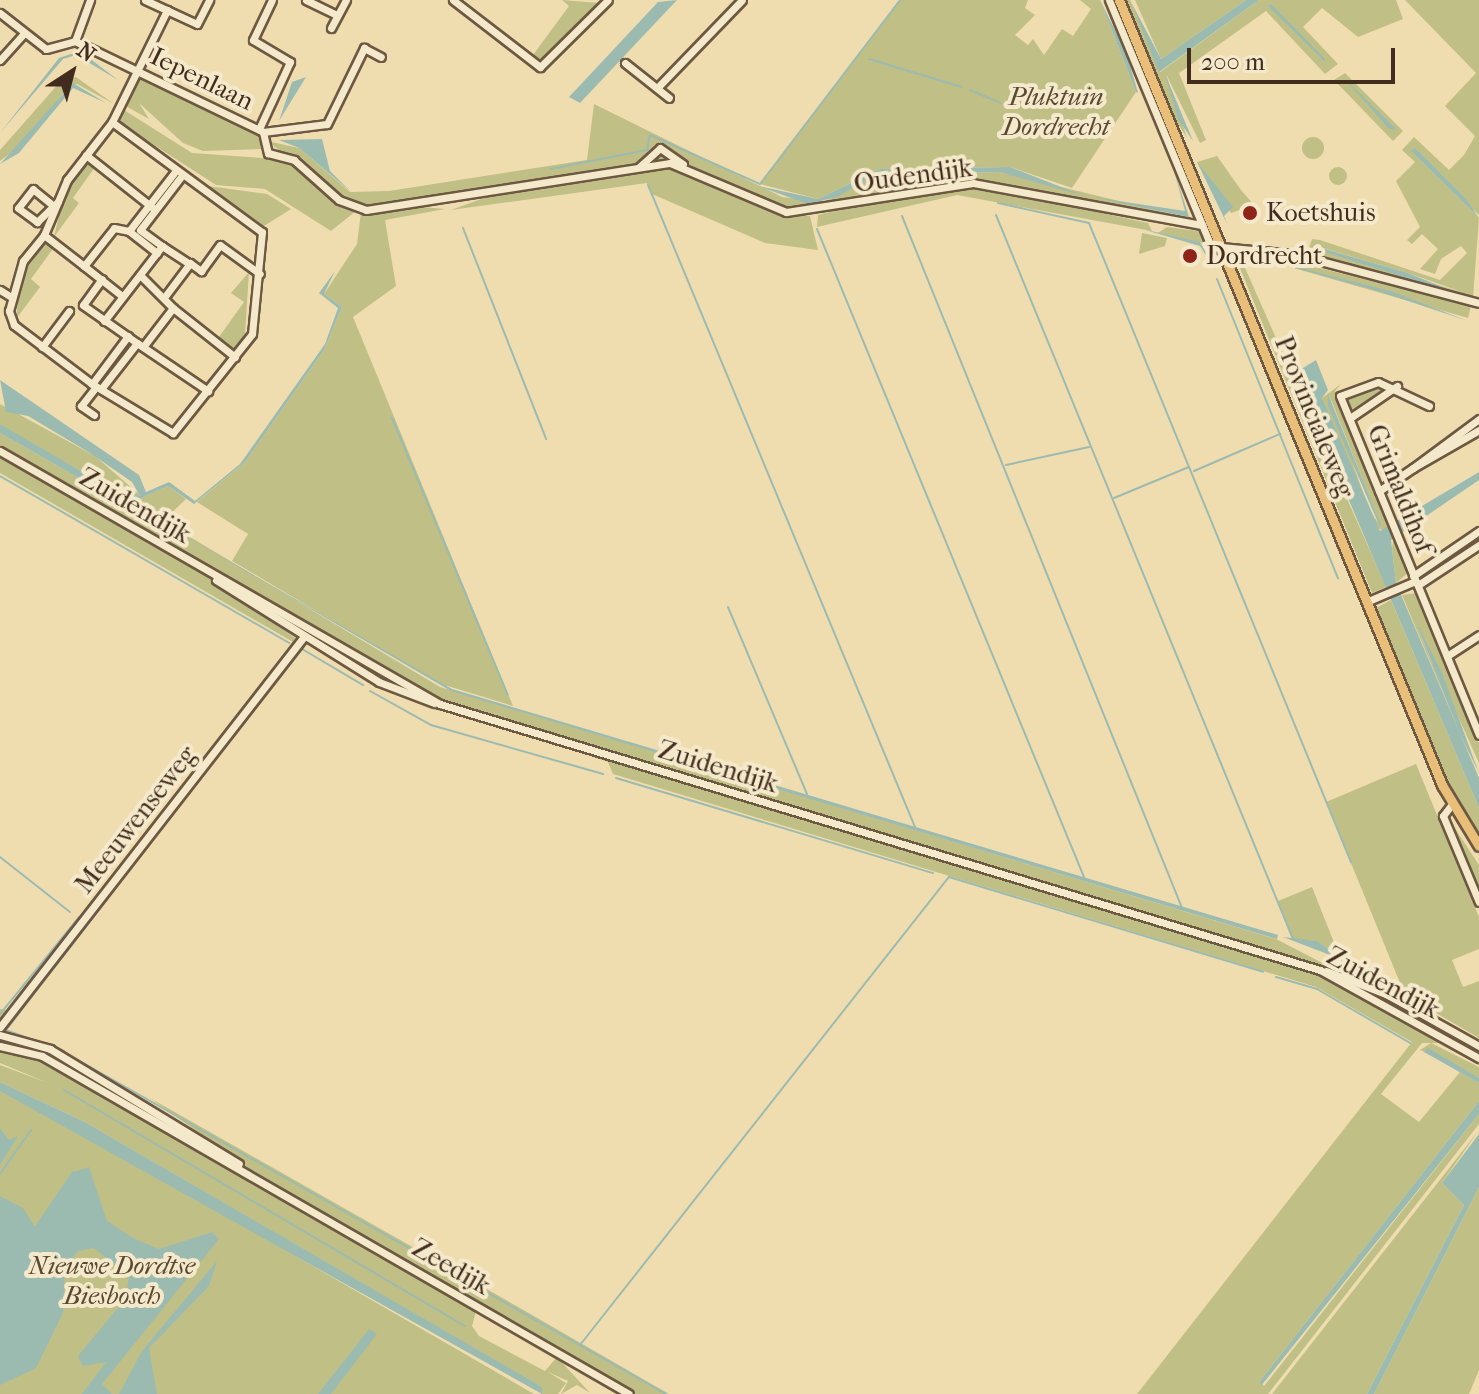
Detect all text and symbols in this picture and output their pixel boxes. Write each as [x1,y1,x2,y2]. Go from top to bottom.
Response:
north arrow [32,32,112,112]
scale bar [1191,32,1399,82]
text: N [72,37,100,68]
street label: Iepenlaan [145,41,259,117]
text: 200 m [1201,48,1265,76]
park label: Pluktuin Dordrecht [1002,81,1110,142]
street label: Oudendijk [852,152,974,200]
place label: Koetshuis [1266,197,1376,229]
marker: Koetshuis [1241,204,1259,222]
place label: Dordrecht [1206,240,1323,272]
marker: Dordrecht [1181,247,1199,265]
street label: Provincialeweg [1267,332,1361,502]
street label: Grimaldihof [1360,420,1440,558]
street label: Zuidendijk [74,462,196,550]
street label: Zuidendijk [654,734,782,800]
street label: Meeuwenseweg [69,740,203,900]
street label: Zuidendijk [1321,940,1445,1026]
street label: Zeedijk [406,1232,496,1302]
park label: Nieuwe Dordtse Biesbosch [29,1250,195,1312]

